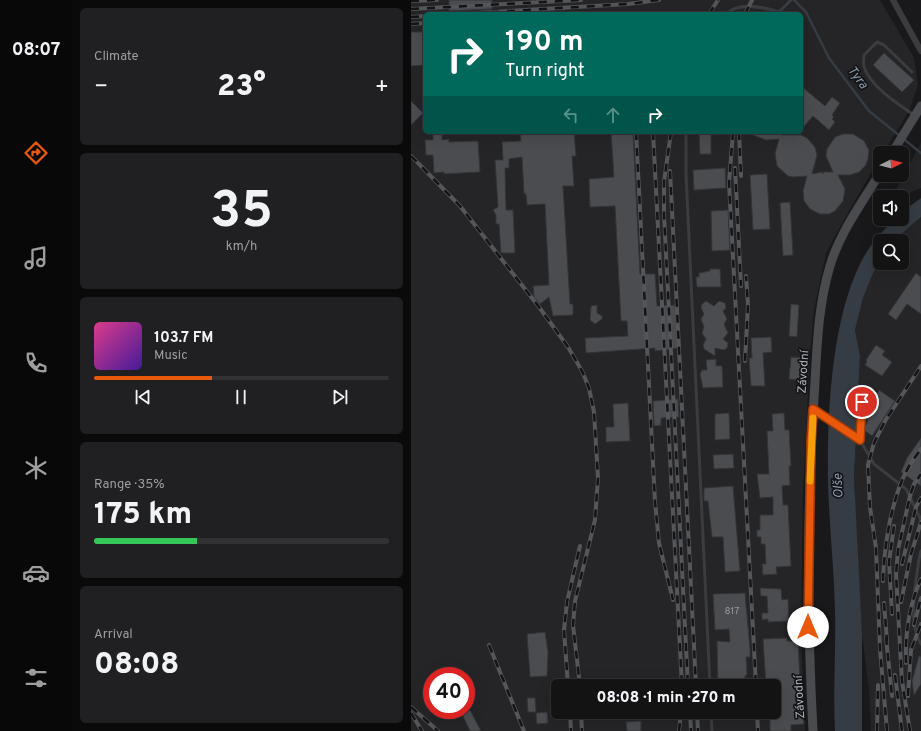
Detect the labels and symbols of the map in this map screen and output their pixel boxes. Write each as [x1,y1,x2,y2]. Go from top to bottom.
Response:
water label: Tyra [843,63,871,93]
north arrow [873,146,909,182]
street label: Závodní [795,349,814,394]
pin [845,385,879,419]
water label: Olše [831,473,847,499]
house number: 817 [724,605,740,618]
position arrow [787,606,829,648]
speed limit sign: 40 [423,667,475,719]
street label: Závodní [791,674,809,719]

